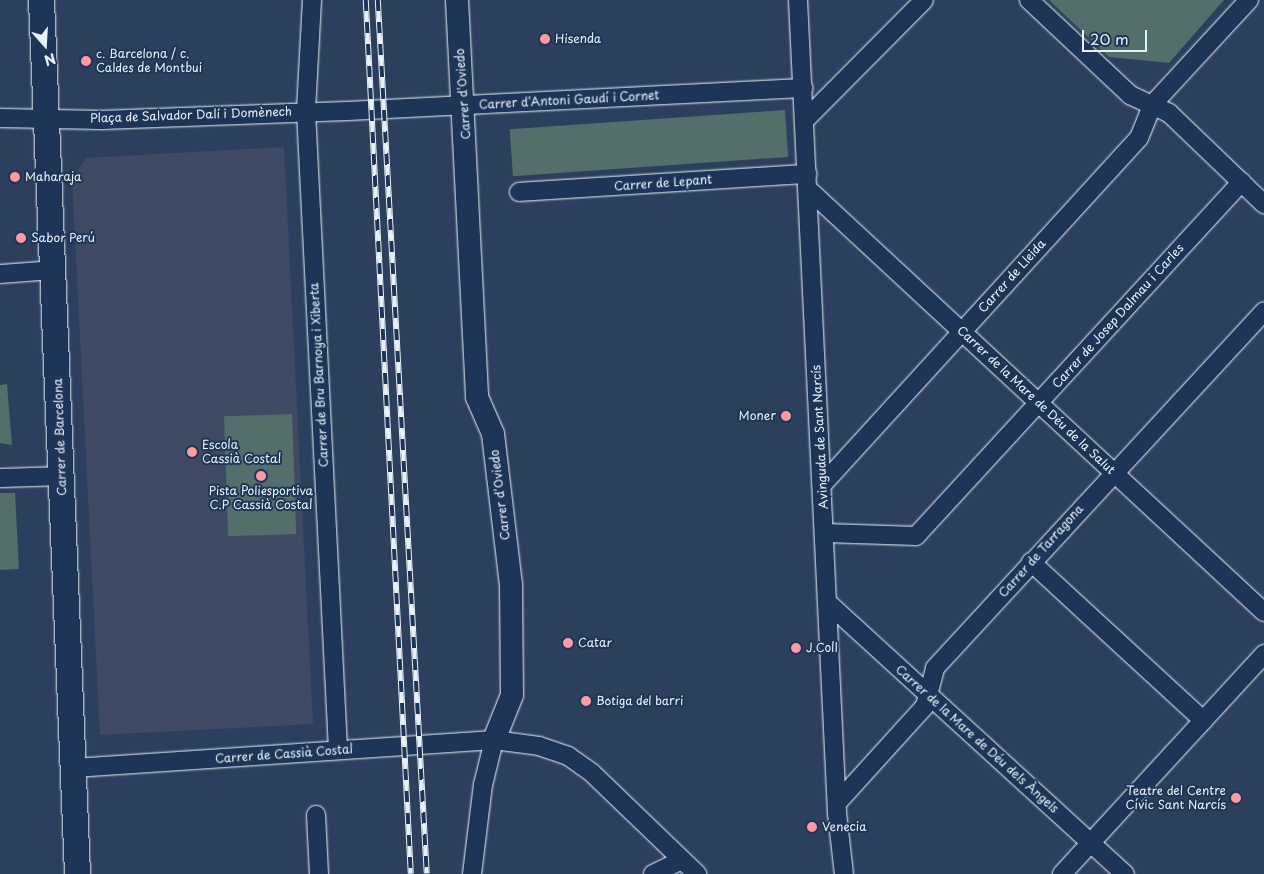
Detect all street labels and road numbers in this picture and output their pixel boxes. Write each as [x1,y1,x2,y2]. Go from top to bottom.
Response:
street label: Carrer d'Oviedo [453,48,473,140]
street label: Carrer d'Antoni Gaudí i Cornet [478,88,660,112]
street label: Plaça de Salvador Dalí i Domènech [89,104,293,126]
street label: Carrer de Lepant [613,172,713,194]
street label: Carrer de Lleida [975,236,1049,316]
street label: Carrer de Josep Dalmau i Carles [1049,240,1187,392]
street label: Carrer de Bru Barnoya i Xiberta [307,281,331,469]
street label: Carrer de la Mare de Déu de la Salut [953,322,1119,478]
street label: Avinguda de Sant Narcís [809,364,831,510]
street label: Carrer de Barcelona [51,378,69,496]
street label: Carrer d'Oviedo [487,449,513,541]
street label: Carrer de Tarragona [996,502,1086,600]
street label: Carrer de la Mare de Déu dels Àngels [892,661,1062,817]
street label: Carrer de Cassià Costal [214,742,354,766]

